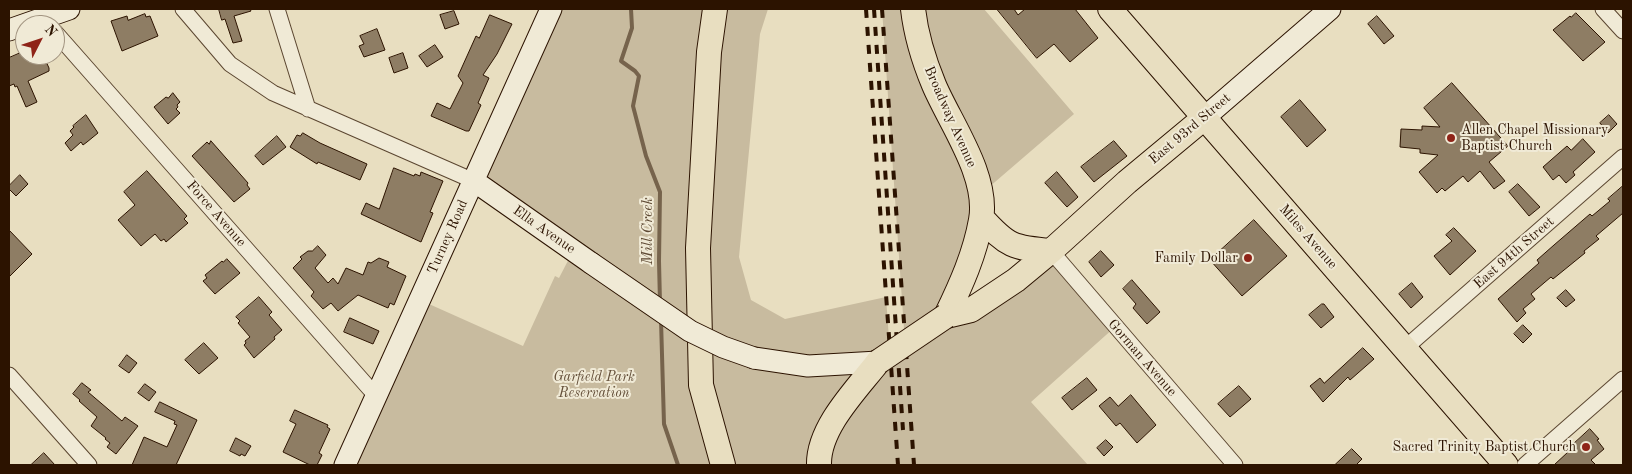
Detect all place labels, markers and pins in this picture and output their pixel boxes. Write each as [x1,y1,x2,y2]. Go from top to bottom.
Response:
place label: Allen Chapel Missionary Baptist Church [1461,122,1609,154]
marker: Allen Chapel Missionary Baptist Church [1445,132,1457,144]
place label: Family Dollar [1154,250,1238,266]
marker: Family Dollar [1242,252,1254,264]
place label: Sacred Trinity Baptist Church [1392,439,1576,455]
marker: Sacred Trinity Baptist Church [1580,441,1592,453]

